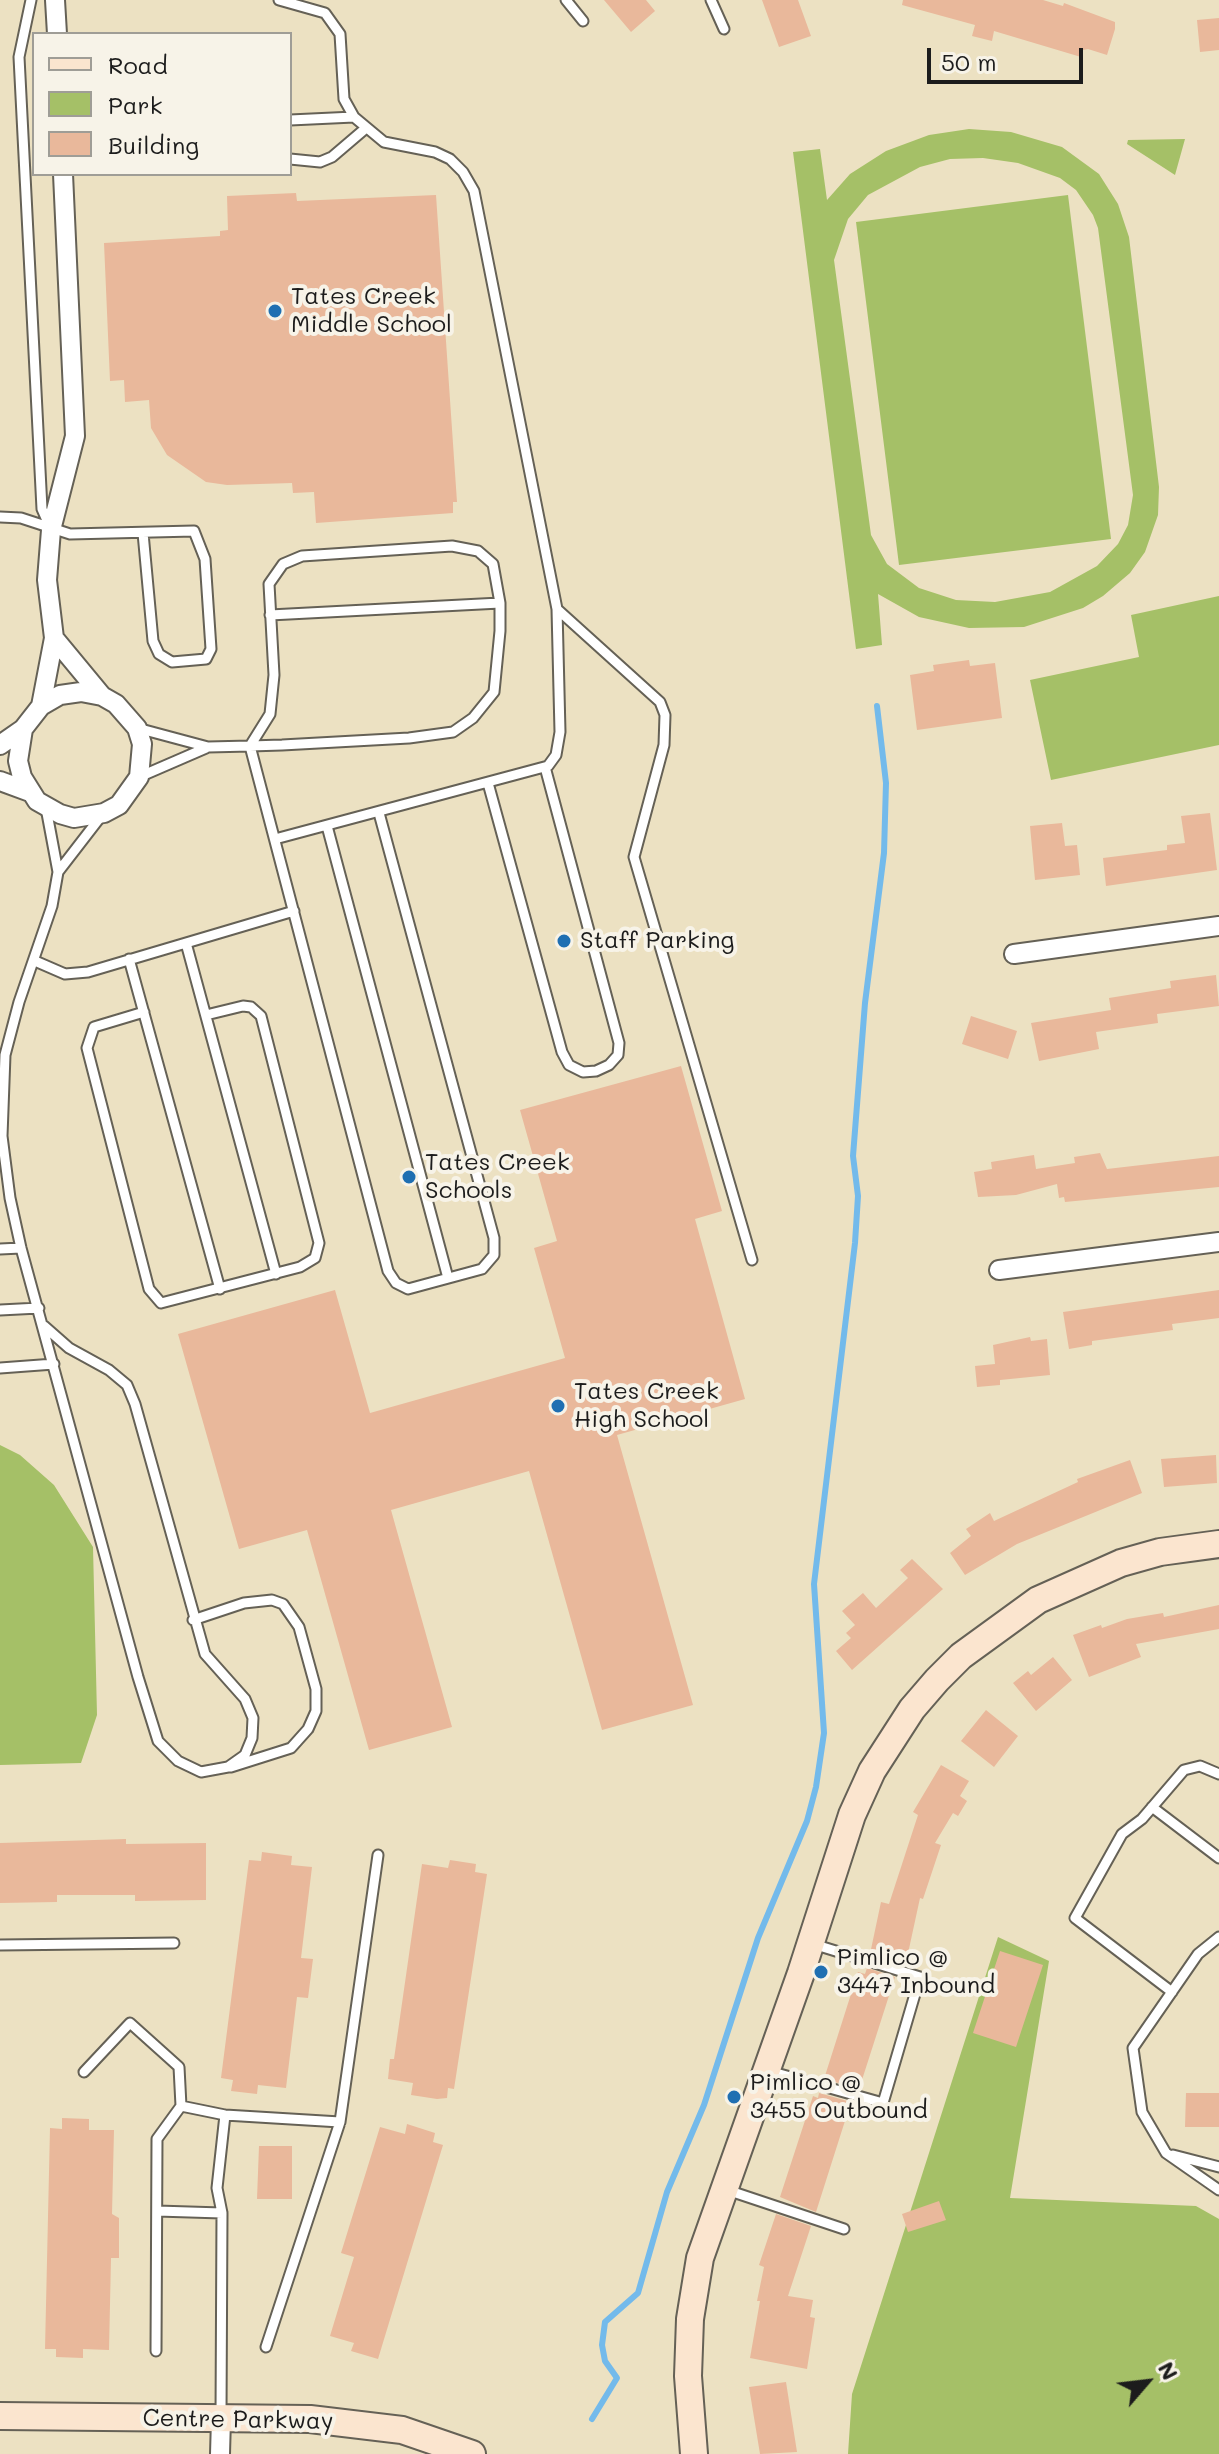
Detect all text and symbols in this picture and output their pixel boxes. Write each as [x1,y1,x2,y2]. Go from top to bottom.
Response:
legend [32,32,292,176]
scale bar [931,32,1087,82]
text: 50 m [941,46,997,77]
text: Road [108,49,168,80]
text: Park [108,89,162,120]
text: Building [108,129,199,160]
place label: Tates Creek Middle School [291,283,452,339]
marker: Tates Creek Middle School [266,302,284,320]
place label: Staff Parking [580,927,734,955]
marker: Staff Parking [555,932,573,950]
place label: Tates Creek Schools [425,1149,570,1205]
marker: Tates Creek Schools [400,1168,418,1186]
place label: Tates Creek High School [574,1378,719,1434]
marker: Tates Creek High School [549,1397,567,1415]
place label: Pimlico @ 3447 Inbound [837,1944,995,2000]
marker: Pimlico @ 3447 Inbound [812,1963,830,1981]
place label: Pimlico @ 3455 Outbound [750,2069,928,2125]
marker: Pimlico @ 3455 Outbound [725,2088,743,2106]
north arrow [1107,2342,1187,2422]
text: N [1152,2356,1185,2385]
street label: Centre Parkway [142,2404,334,2436]

